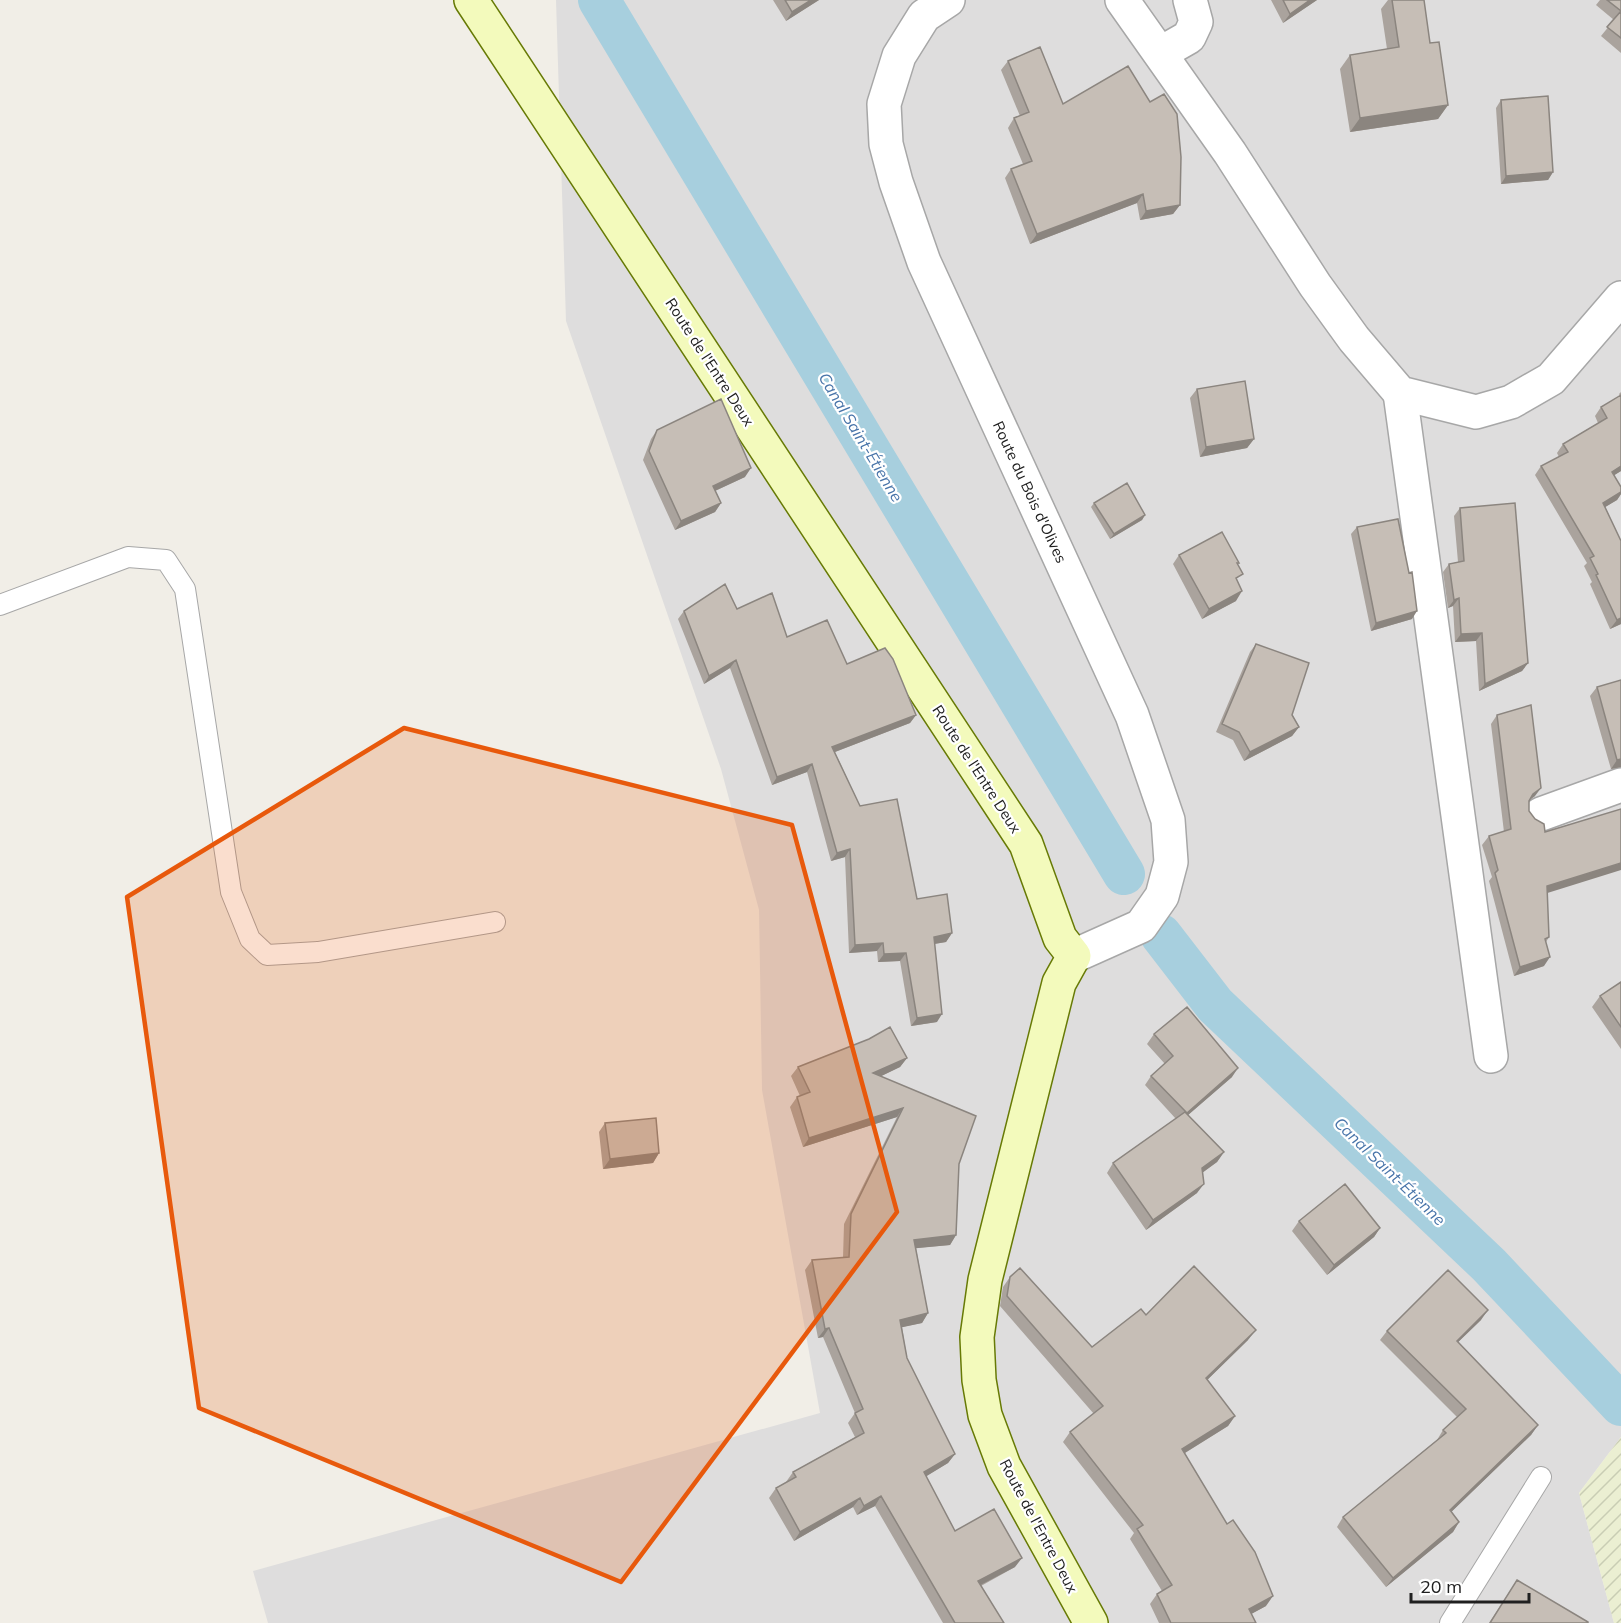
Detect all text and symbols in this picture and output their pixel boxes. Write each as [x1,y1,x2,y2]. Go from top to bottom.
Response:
street label: Route de l'Entre Deux [661,294,759,430]
water label: Canal Saint-Étienne [815,369,908,505]
street label: Route du Bois d'Olives [989,418,1071,566]
street label: Route de l'Entre Deux [928,701,1026,837]
water label: Canal Saint-Étienne [1330,1113,1450,1230]
street label: Route de l'Entre Deux [996,1456,1082,1596]
scale bar [1411,1566,1530,1604]
text: 20 m [1420,1575,1462,1598]

